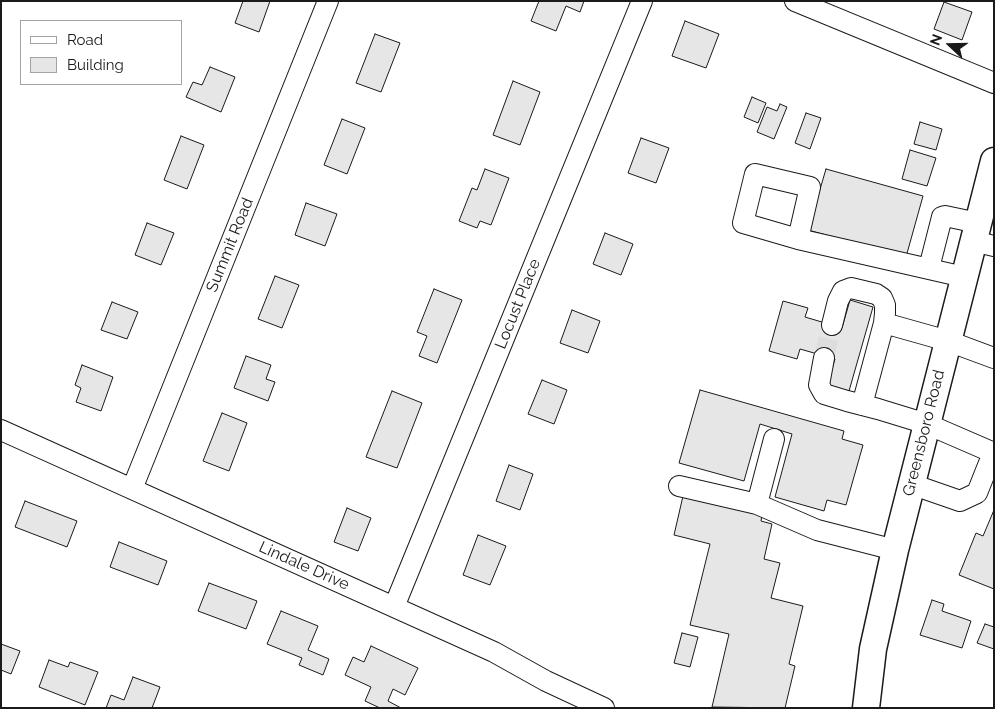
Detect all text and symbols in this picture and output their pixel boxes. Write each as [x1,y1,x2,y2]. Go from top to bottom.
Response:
legend [20,20,182,85]
north arrow [925,20,975,70]
text: Road [67,31,103,49]
text: N [927,32,945,47]
text: Building [67,56,124,74]
street label: Summit Road [202,195,258,295]
street label: Locust Place [491,256,545,352]
street label: Greensboro Road [899,368,949,498]
street label: Lindale Drive [256,538,352,594]

